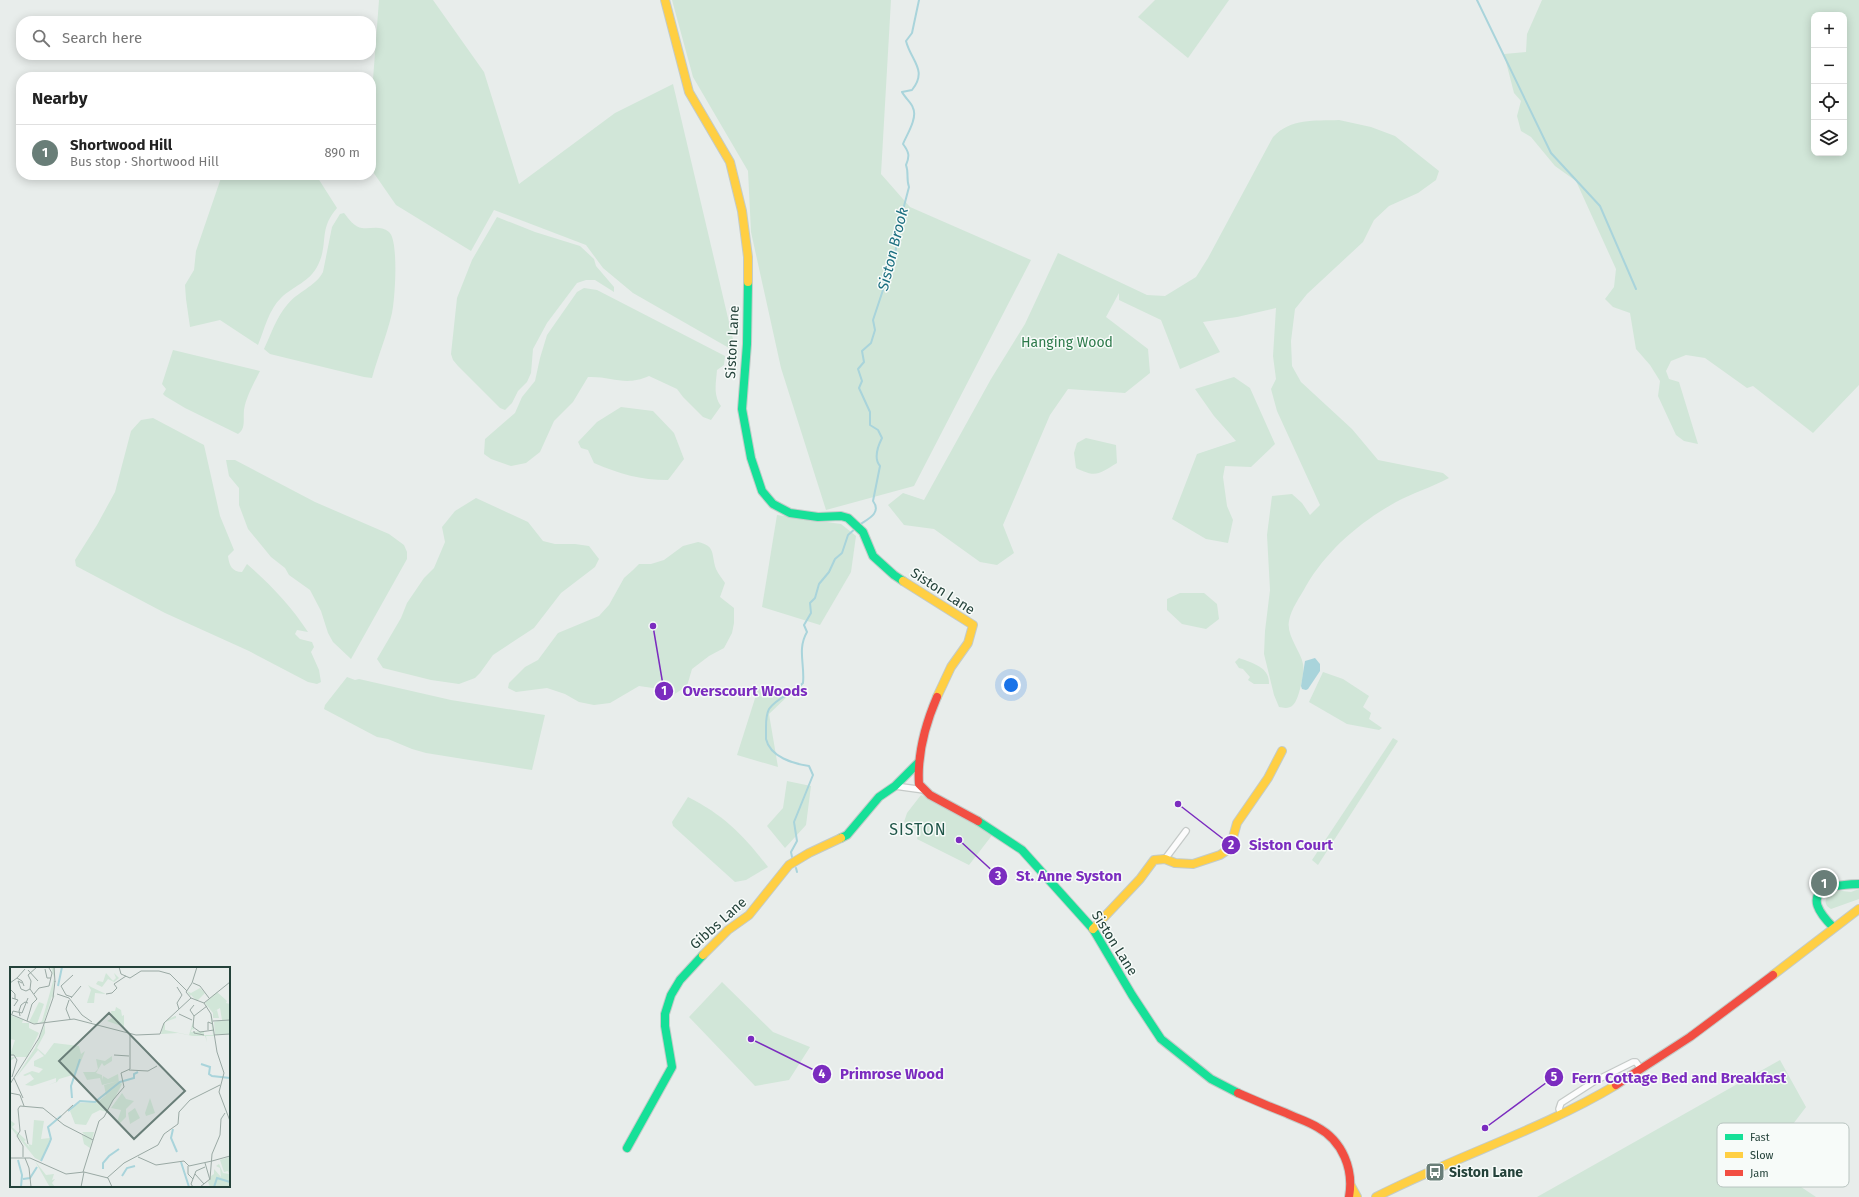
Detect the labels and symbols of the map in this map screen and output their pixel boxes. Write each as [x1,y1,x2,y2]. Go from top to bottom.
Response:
water label: Siston Brook [874,205,912,294]
street label: Siston Lane [722,305,743,379]
park label: Hanging Wood [1021,334,1113,351]
street label: Siston Lane [907,564,978,619]
your location [1001,675,1021,695]
callout: Overscourt Woods [654,678,815,705]
text: Overscourt Woods [682,682,808,700]
text: 1 [661,684,667,698]
district label: SISTON [889,820,947,839]
callout: Siston Court [1221,832,1341,859]
text: Siston Court [1249,836,1333,854]
text: 2 [1228,838,1234,852]
callout: St. Anne Syston [988,862,1130,889]
text: St. Anne Syston [1016,867,1122,885]
pin: 1 [1811,868,1837,898]
text: 3 [994,869,1001,883]
street label: Gibbs Lane [687,894,750,953]
street label: Siston Lane [1088,908,1141,979]
inset map [10,967,230,1187]
callout: Primrose Wood [812,1060,952,1087]
callout: Fern Cottage Bed and Breakfast [1544,1064,1795,1091]
text: Primrose Wood [840,1065,944,1083]
text: 4 [819,1067,826,1081]
text: Fern Cottage Bed and Breakfast [1572,1069,1787,1087]
text: 5 [1551,1070,1558,1084]
legend [1717,1123,1849,1187]
text: Fast [1750,1131,1770,1144]
text: Slow [1750,1149,1774,1162]
bus stop icon: Siston Lane [1424,1161,1446,1183]
place label: Siston Lane [1449,1164,1523,1181]
text: Jam [1750,1167,1769,1180]

